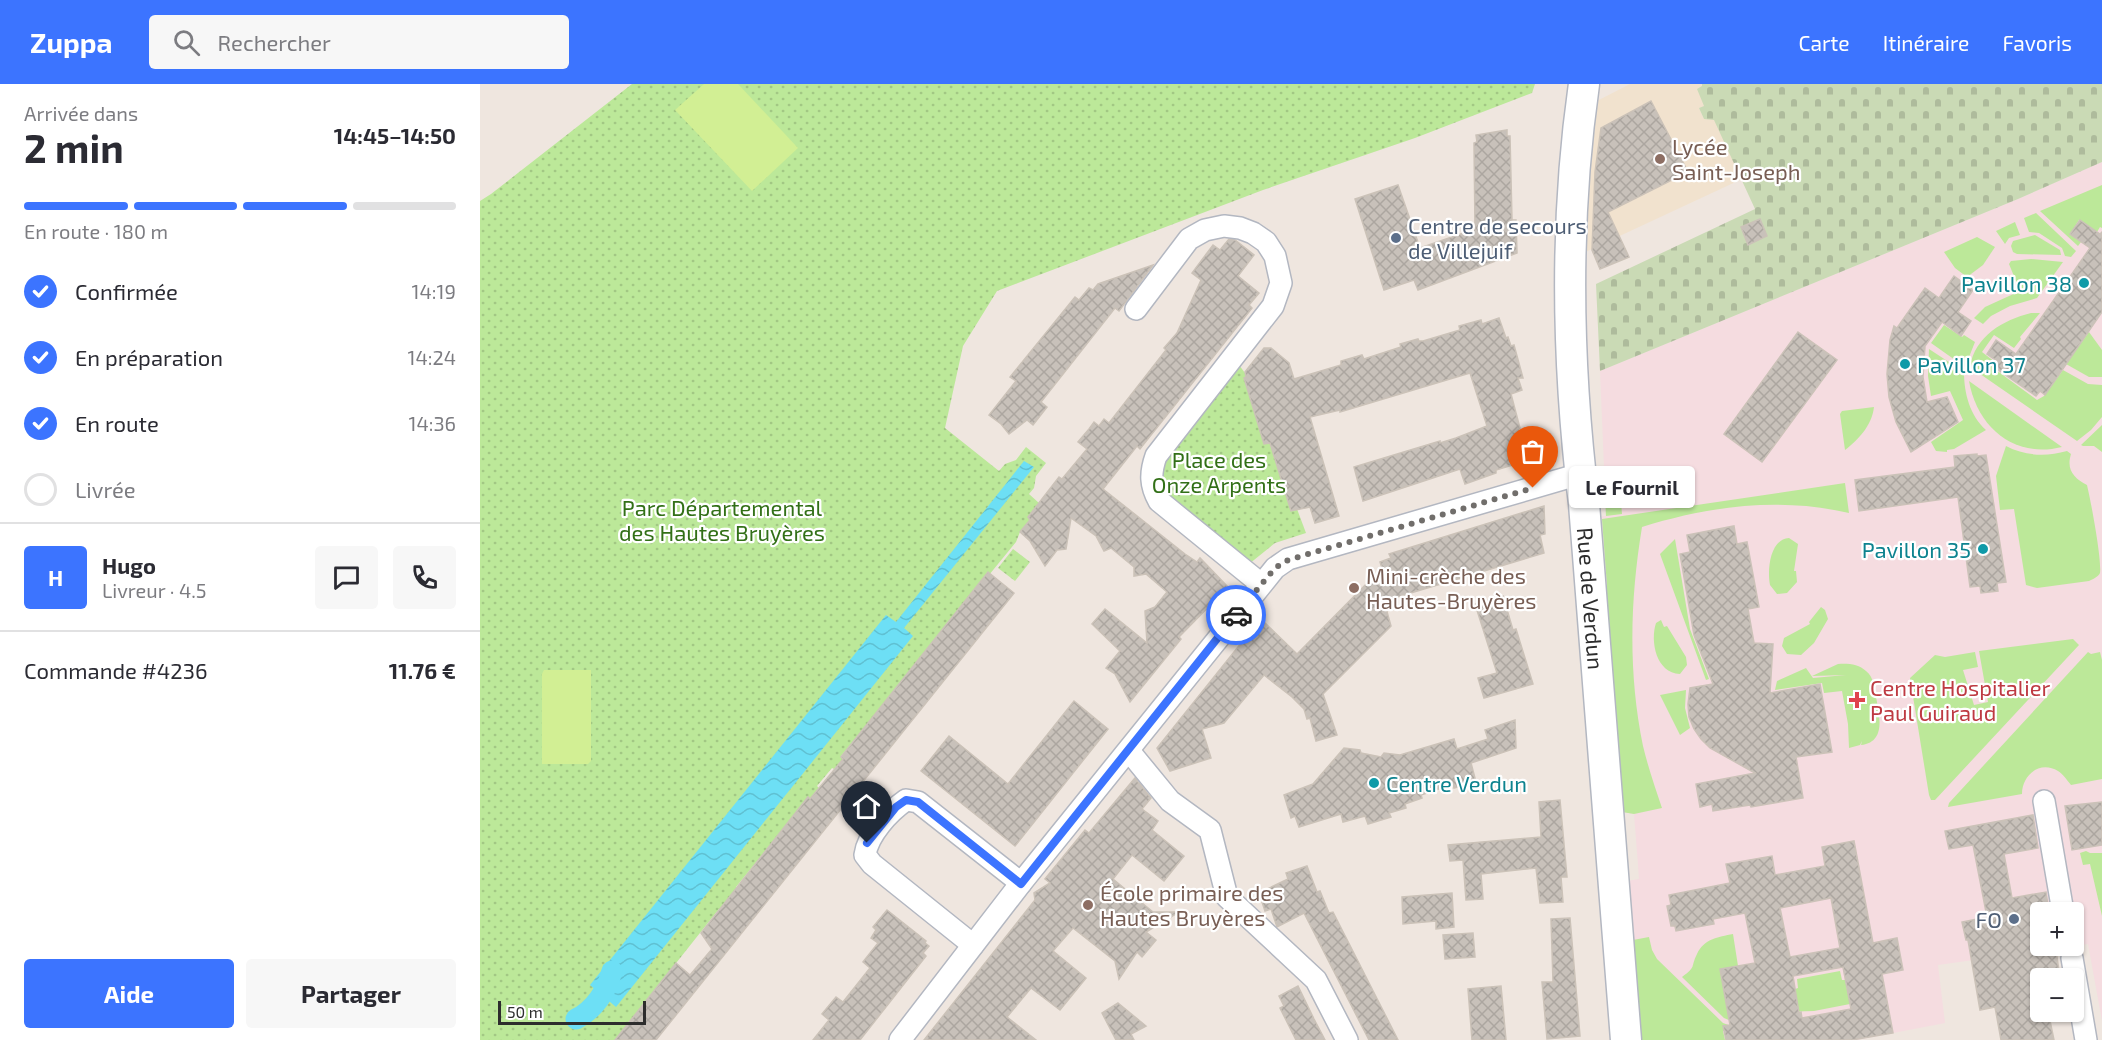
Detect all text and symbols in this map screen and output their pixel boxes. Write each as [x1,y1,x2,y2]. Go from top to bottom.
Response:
search box [149,15,569,69]
text: Zuppa [30,25,113,59]
icon: search [170,26,203,59]
text: Rechercher [218,29,331,55]
text: Carte [1798,30,1850,55]
text: Itinéraire [1883,30,1969,55]
text: Favoris [2002,30,2072,55]
text: Arrivée dans [24,101,138,125]
text: 14:45–14:50 [334,122,456,148]
text: 2 min [24,124,124,171]
place label: Lycée Saint-Joseph [1672,133,1801,184]
marker: Lycée Saint-Joseph [1653,152,1667,166]
place label: Centre de secours de Villejuif [1408,212,1587,264]
text: En route · 180 m [24,219,168,243]
marker: Centre de secours de Villejuif [1389,231,1403,245]
place label: Pavillon 38 [1961,270,2072,296]
icon: check [24,275,57,308]
marker: Pavillon 38 [2077,276,2091,290]
text: Confirmée [75,278,178,304]
text: 14:19 [412,279,456,303]
icon: check [24,341,57,374]
text: En préparation [75,344,223,370]
text: 14:24 [407,345,456,369]
place label: Pavillon 37 [1917,351,2026,377]
marker: Pavillon 37 [1898,357,1912,371]
icon: check [24,407,57,440]
text: En route [75,410,159,436]
text: 14:36 [408,411,456,435]
pin [1507,426,1558,488]
icon: bag [1516,435,1549,468]
park label: Place des Onze Arpents [1152,446,1286,497]
callout: Le Fournil [1569,467,1695,509]
text: Le Fournil [1585,475,1679,499]
text: Livrée [75,476,136,502]
park label: Parc Départemental des Hautes Bruyères [619,494,825,545]
street label: Rue de Verdun [1573,526,1610,671]
place label: Pavillon 35 [1862,536,1971,562]
marker: Pavillon 35 [1976,542,1990,556]
button: chat [315,546,378,609]
button: phone [393,546,456,609]
text: Hugo [102,552,156,578]
place label: Mini-crèche des Hautes-Bruyères [1366,562,1536,613]
text: H [48,564,63,590]
text: Livreur · 4.5 [102,578,207,602]
marker: Mini-crèche des Hautes-Bruyères [1347,581,1361,595]
courier [1206,585,1266,645]
icon: car [1220,599,1253,632]
text: Commande #4236 [24,657,208,683]
text: 11.76 € [389,657,456,683]
place label: Centre Hospitalier Paul Guiraud [1870,674,2051,725]
marker: Centre Hospitalier Paul Guiraud [1848,691,1866,709]
place label: Centre Verdun [1386,770,1527,796]
marker: Centre Verdun [1367,776,1381,790]
pin [841,781,892,843]
icon: home [850,790,883,823]
place label: École primaire des Hautes Bruyères [1100,879,1283,930]
marker: École primaire des Hautes Bruyères [1081,898,1095,912]
map controls [2030,902,2084,1022]
button: + [2030,902,2084,956]
place label: FO [1976,906,2002,932]
marker: FO [2007,912,2021,926]
button: Aide [24,959,234,1028]
button: Partager [246,959,456,1028]
button: − [2030,968,2084,1022]
scale bar [498,998,646,1026]
text: 50 m [507,1002,543,1021]

